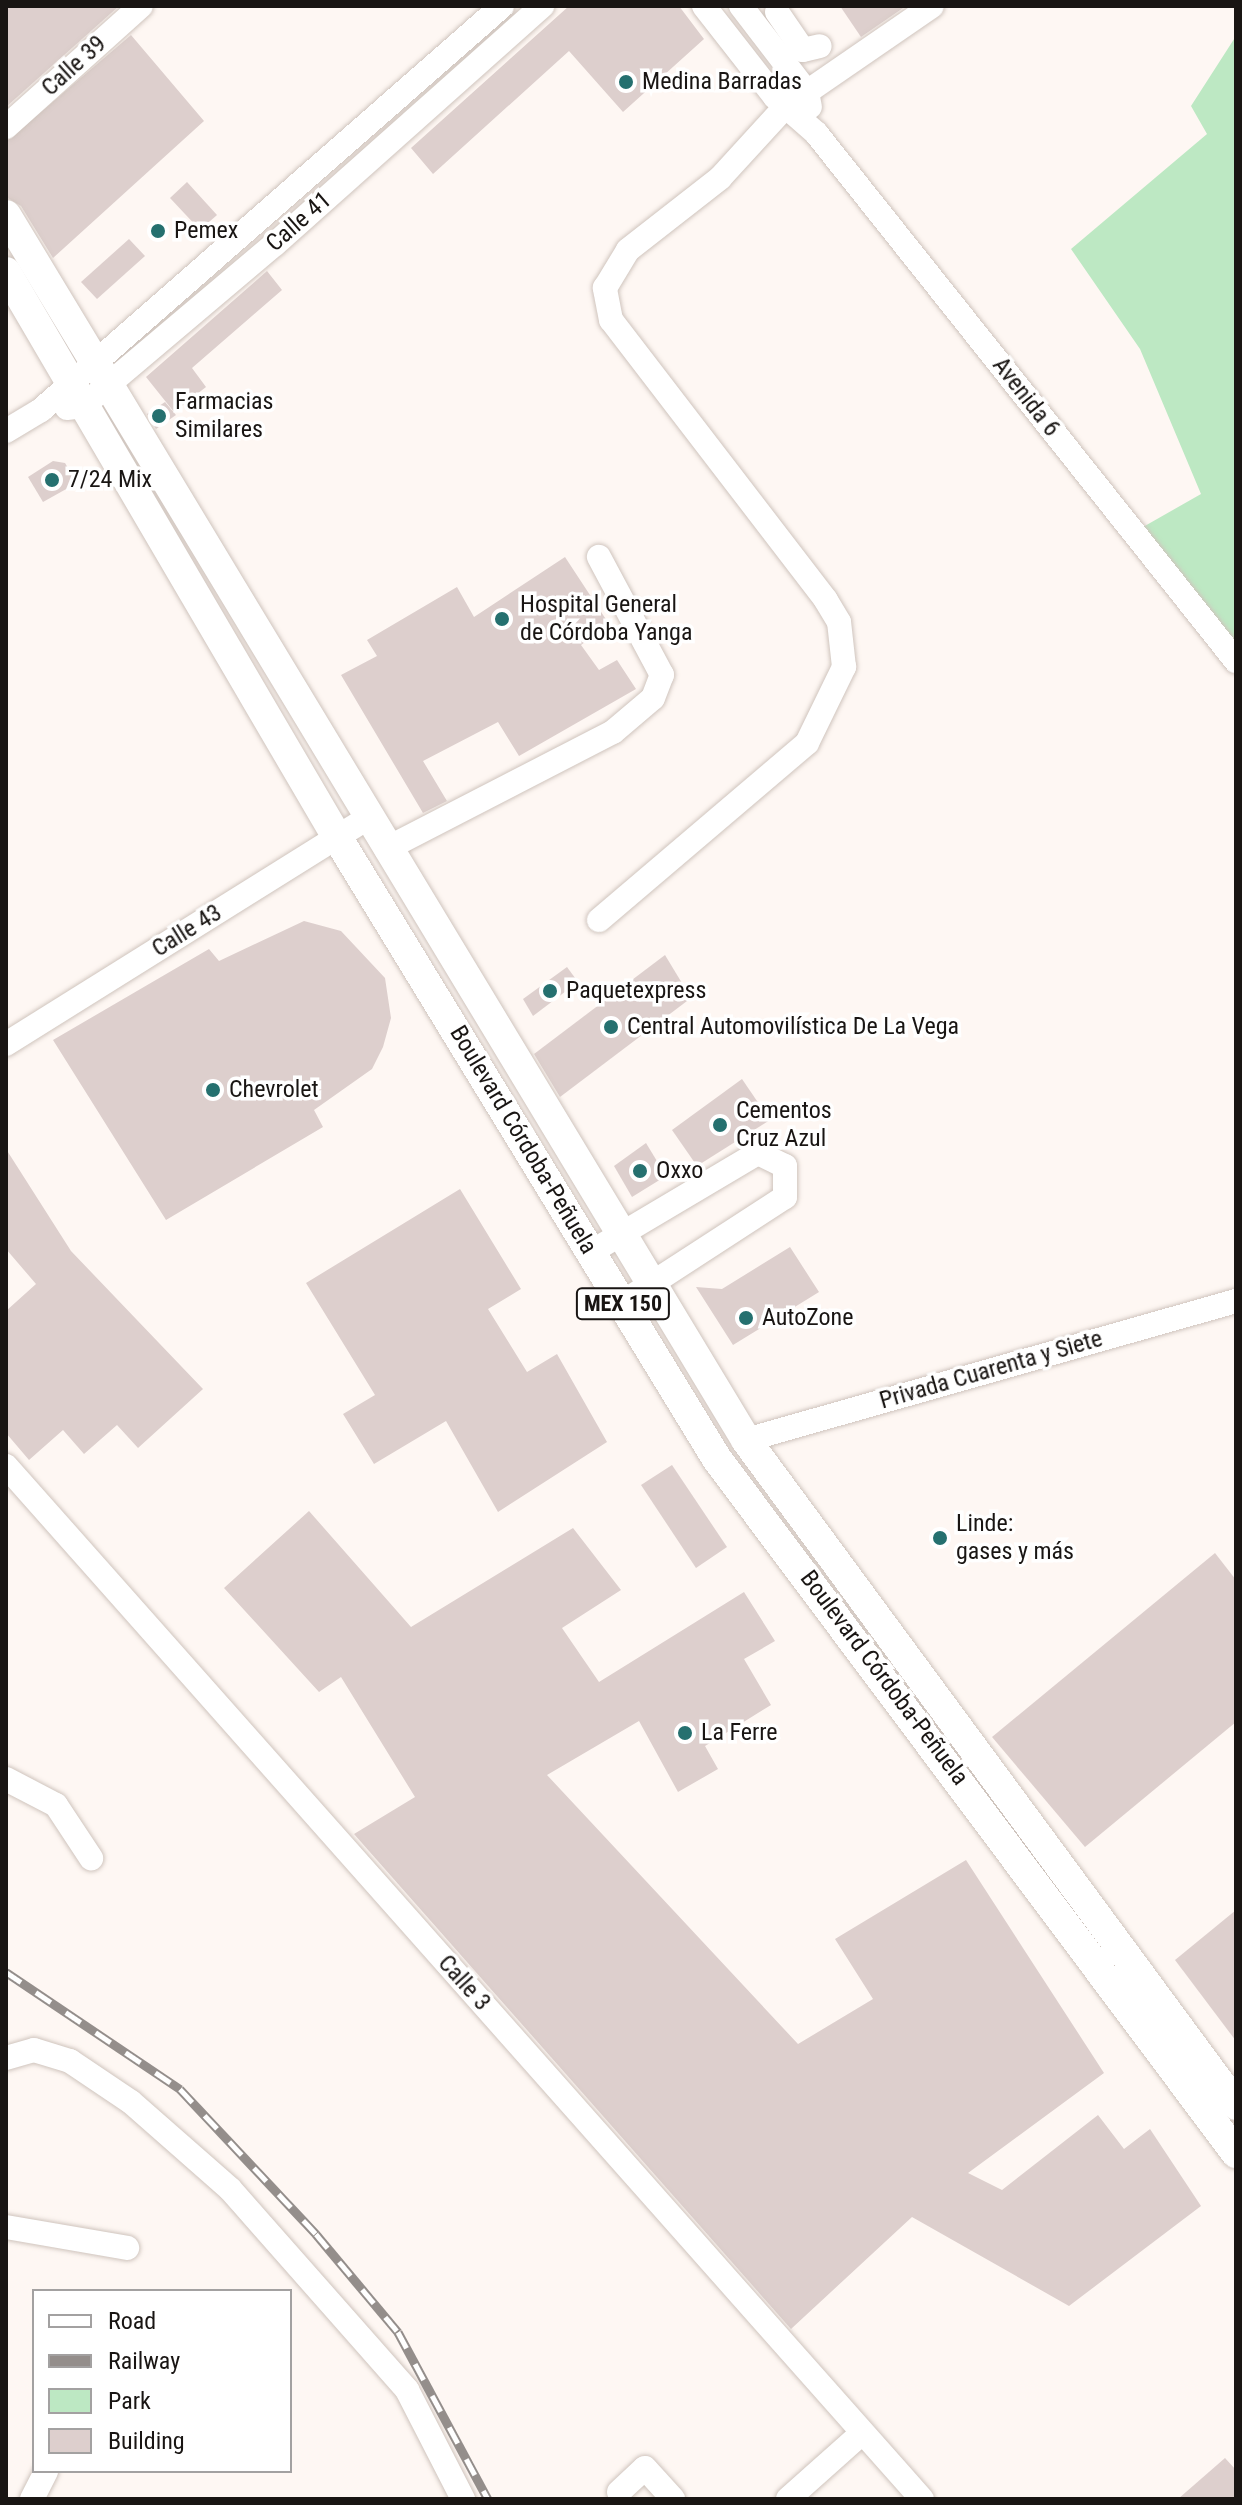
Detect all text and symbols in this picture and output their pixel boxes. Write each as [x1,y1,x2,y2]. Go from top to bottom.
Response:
street label: Calle 39 [36,30,112,102]
place label: Medina Barradas [642,68,802,96]
marker: Medina Barradas [617,73,635,91]
street label: Calle 41 [261,186,337,258]
place label: Pemex [174,217,238,245]
marker: Pemex [149,222,167,240]
street label: Avenida 6 [986,352,1066,442]
place label: Farmacias Similares [175,388,274,444]
marker: Farmacias Similares [150,407,168,425]
place label: 7/24 Mix [68,466,152,494]
marker: 7/24 Mix [43,471,61,489]
place label: Hospital General de Córdoba Yanga [520,591,692,647]
marker: Hospital General de Córdoba Yanga [491,608,513,630]
street label: Calle 43 [147,899,227,963]
place label: Paquetexpress [566,977,706,1005]
marker: Paquetexpress [541,982,559,1000]
place label: Central Automovilística De La Vega [627,1013,959,1041]
marker: Central Automovilística De La Vega [602,1018,620,1036]
street label: Boulevard Córdoba-Peñuela [443,1021,603,1259]
place label: Chevrolet [229,1076,319,1104]
marker: Chevrolet [204,1081,222,1099]
place label: Cementos Cruz Azul [736,1097,832,1153]
marker: Cementos Cruz Azul [711,1116,729,1134]
place label: Oxxo [656,1157,703,1185]
marker: Oxxo [631,1162,649,1180]
road number: MEX 150 [575,1286,671,1322]
place label: AutoZone [762,1304,853,1332]
marker: AutoZone [737,1309,755,1327]
street label: Privada Cuarenta y Siete [876,1324,1106,1416]
place label: Linde: gases y más [956,1510,1074,1566]
marker: Linde: gases y más [931,1529,949,1547]
street label: Boulevard Córdoba-Peñuela [794,1565,974,1791]
place label: La Ferre [701,1719,778,1747]
marker: La Ferre [676,1724,694,1742]
street label: Calle 3 [432,1949,496,2017]
legend [32,2289,292,2473]
text: Road [108,2307,156,2335]
text: Railway [108,2347,180,2375]
text: Park [108,2387,151,2415]
text: Building [108,2427,185,2455]

